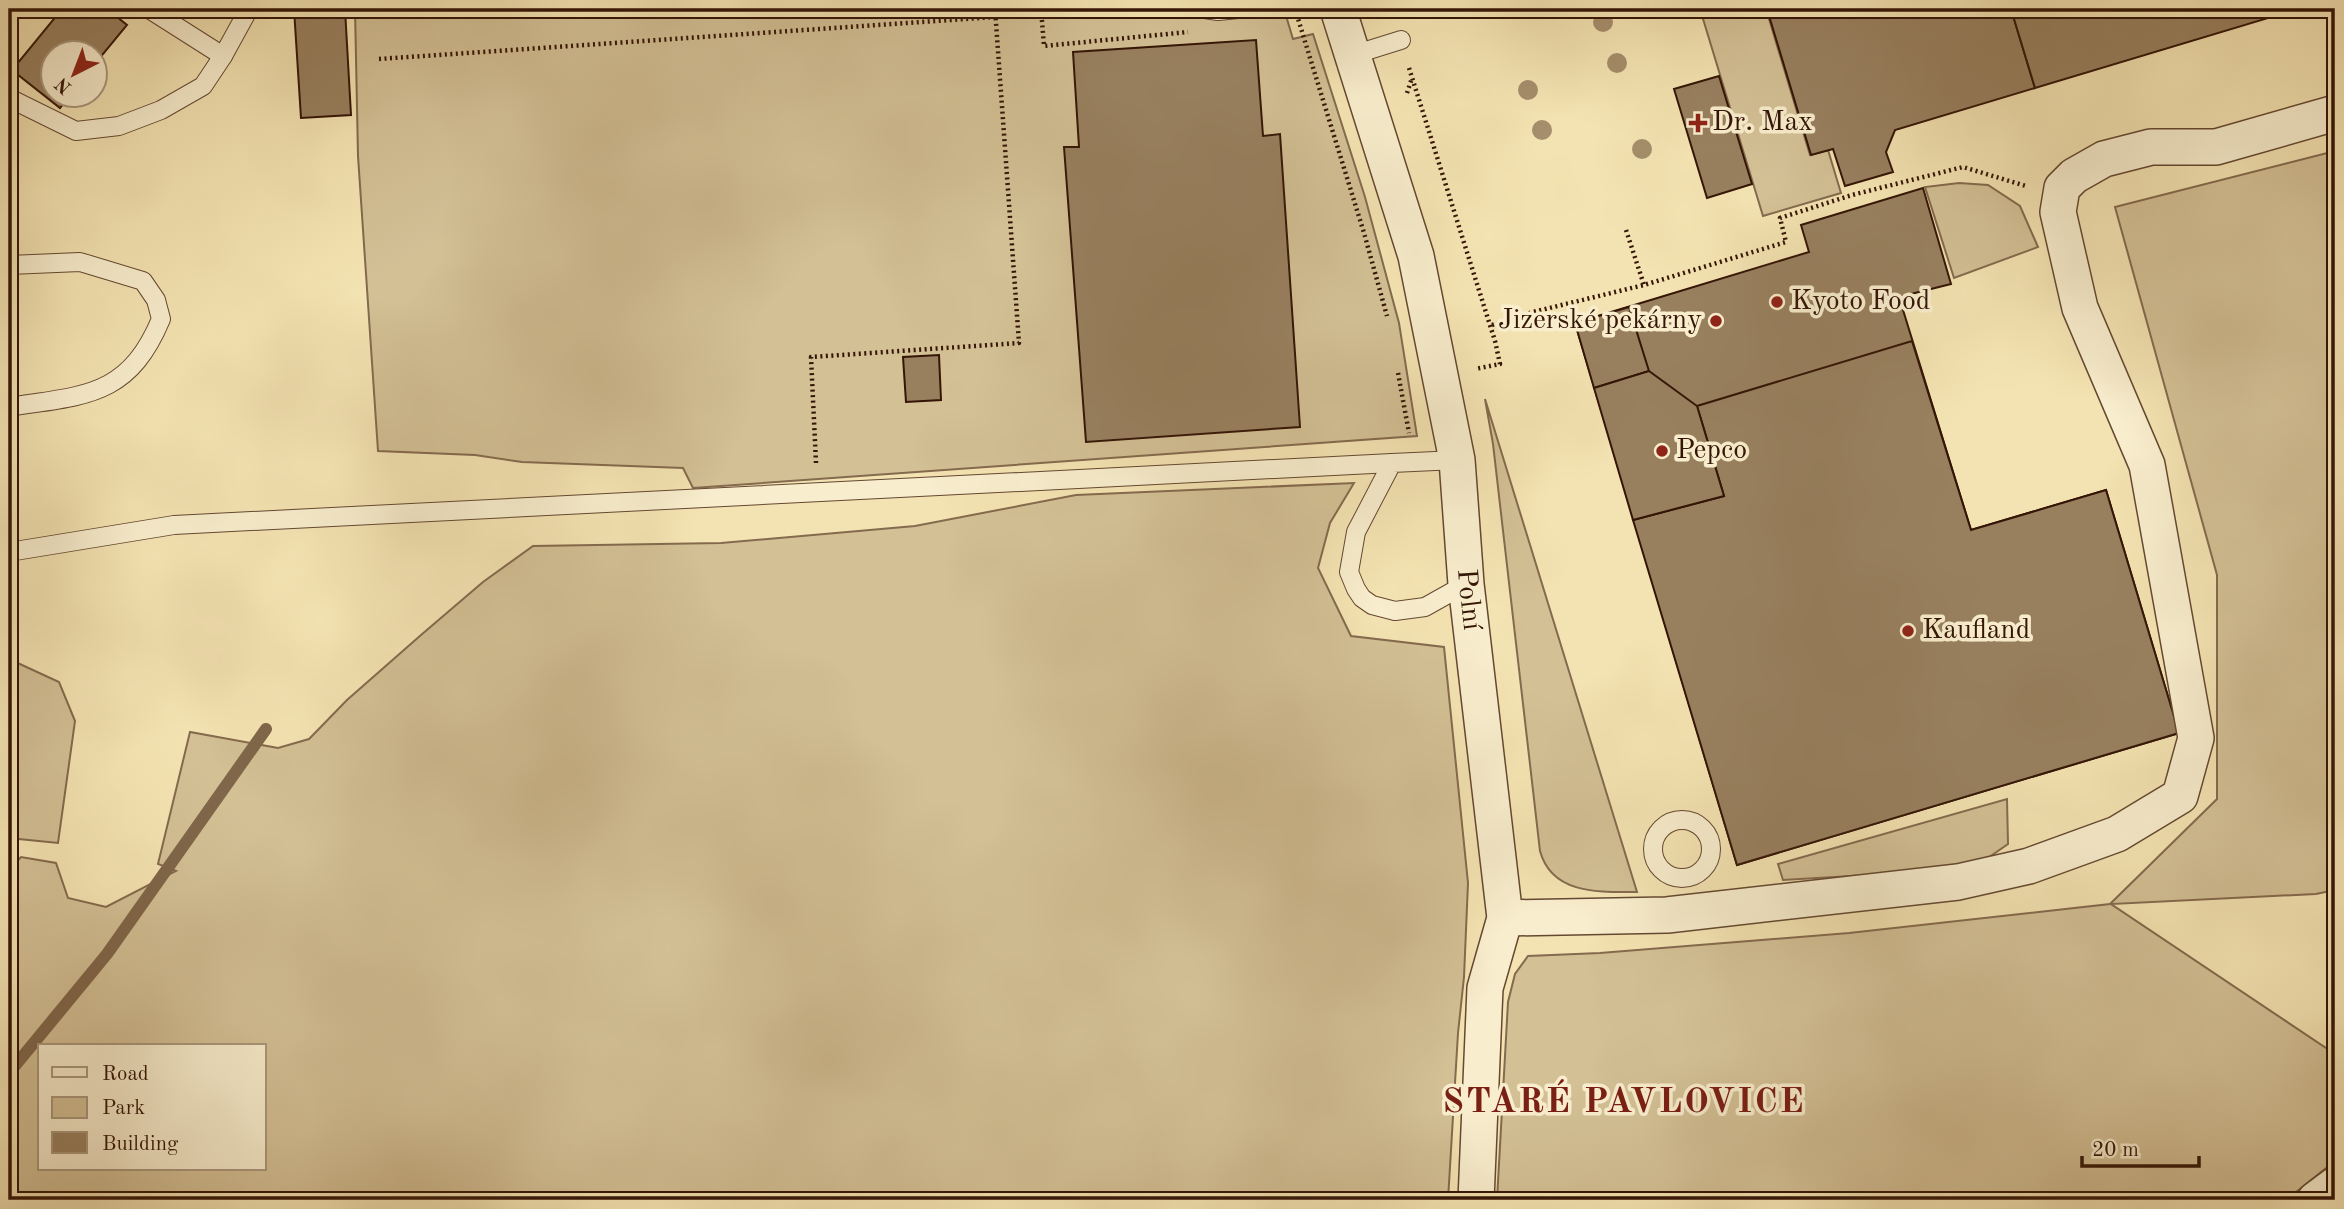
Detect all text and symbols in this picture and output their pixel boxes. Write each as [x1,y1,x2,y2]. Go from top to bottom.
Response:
north arrow [38,38,108,108]
text: N [52,73,76,97]
place label: Dr. Max [1712,109,1813,137]
marker: Dr. Max [1690,115,1706,131]
place label: Kyoto Food [1791,288,1930,316]
marker: Kyoto Food [1769,294,1785,310]
place label: Jizerské pekárny [1498,307,1702,335]
marker: Jizerské pekárny [1708,313,1724,329]
place label: Pepco [1676,437,1747,465]
marker: Pepco [1654,443,1670,459]
street label: Polní [1451,568,1485,632]
place label: Kaufland [1922,617,2030,645]
marker: Kaufland [1900,623,1916,639]
legend [38,1044,266,1170]
text: Road [102,1064,149,1085]
district label: STARÉ PAVLOVICE [1442,1079,1806,1120]
text: Park [102,1098,145,1119]
scale bar [2082,1125,2199,1169]
text: Building [102,1134,179,1155]
text: 20 m [2092,1140,2139,1161]

